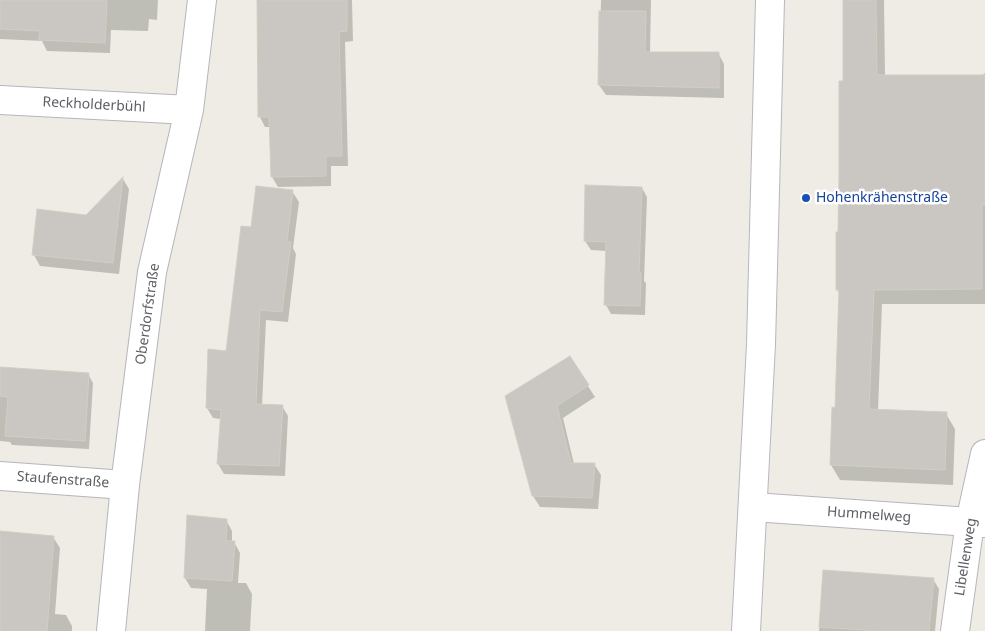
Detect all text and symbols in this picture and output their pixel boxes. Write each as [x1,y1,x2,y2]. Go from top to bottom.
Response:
street label: Reckholderbühl [42,94,146,116]
place label: Hohenkrähenstraße [816,190,948,206]
marker: Hohenkrähenstraße [800,192,812,204]
street label: Oberdorfstraße [133,262,163,366]
street label: Staufenstraße [16,468,110,492]
street label: Hummelweg [826,504,912,526]
street label: Libellenweg [952,517,980,597]

